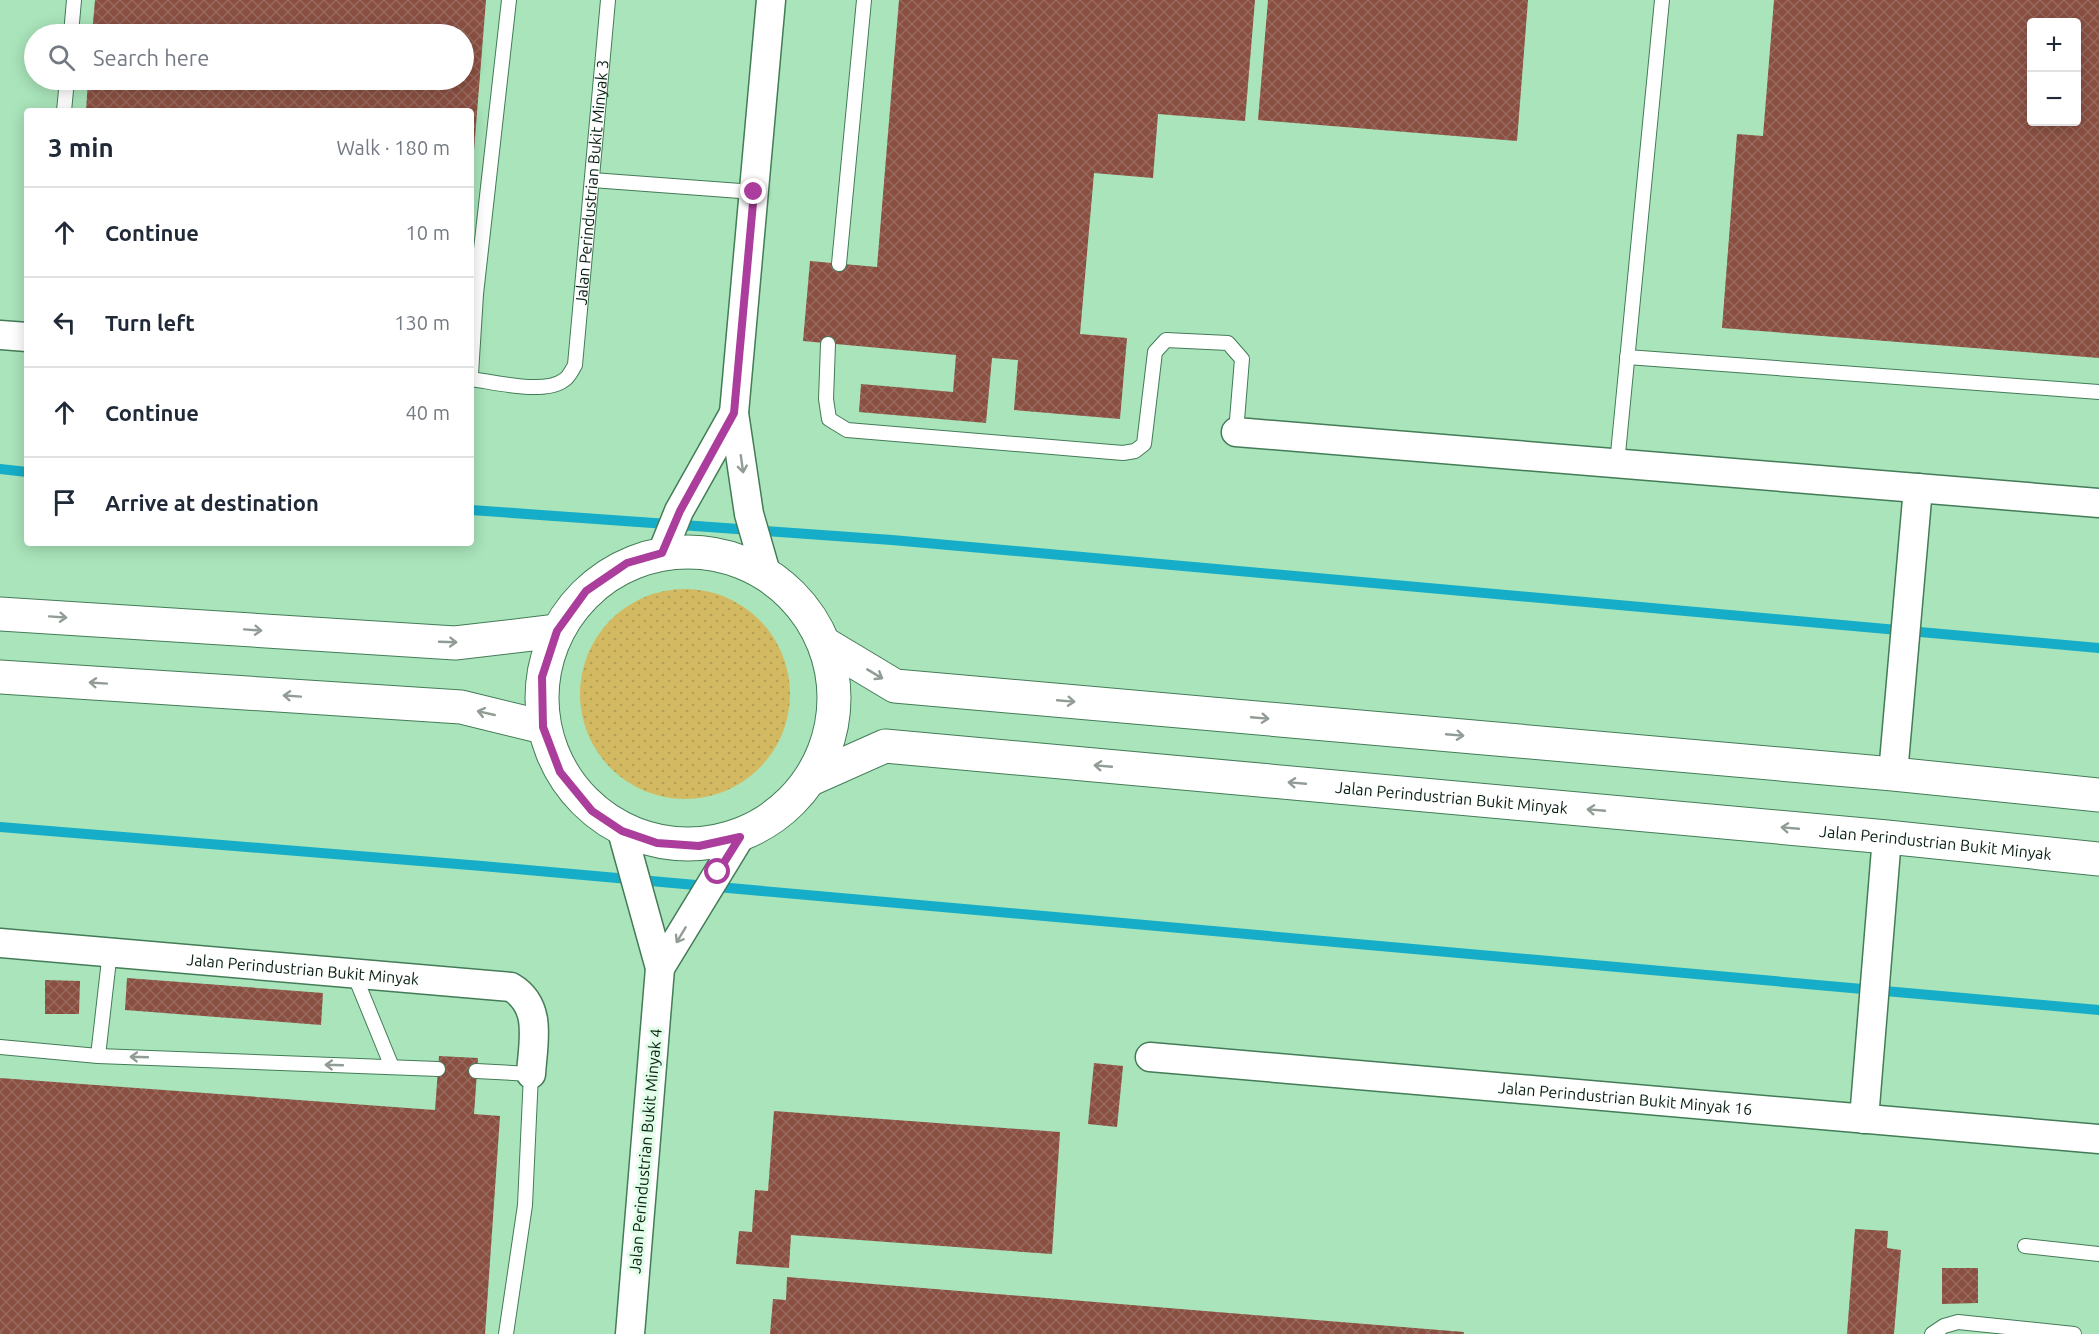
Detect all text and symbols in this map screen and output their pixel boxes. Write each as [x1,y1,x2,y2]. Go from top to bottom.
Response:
map controls [2027,18,2081,126]
button: + [2027,18,2081,72]
search box [24,24,474,90]
icon: search [45,41,78,74]
text: Search here [93,45,209,70]
street label: Jalan Perindustrian Bukit Minyak 3 [571,59,612,306]
button: − [2027,72,2081,126]
text: 3 min [48,133,114,162]
text: Walk · 180 m [337,136,450,159]
route end [740,178,766,204]
icon: ahead [48,216,81,249]
text: Continue [105,220,199,245]
text: 10 m [406,221,450,244]
icon: left [48,306,81,339]
text: Turn left [105,310,195,335]
text: 130 m [394,311,450,334]
icon: ahead [48,396,81,429]
text: Continue [105,400,199,425]
text: 40 m [406,401,450,424]
one-way arrow [736,453,747,473]
icon: arrive [48,486,81,519]
text: Arrive at destination [105,490,319,515]
one-way arrow [48,612,68,623]
one-way arrow [243,624,262,635]
one-way arrow [437,636,457,647]
one-way arrow [866,669,883,681]
one-way arrow [88,678,108,689]
one-way arrow [283,691,303,702]
one-way arrow [1056,696,1076,707]
one-way arrow [477,707,496,719]
one-way arrow [1250,713,1270,724]
one-way arrow [1444,730,1464,741]
one-way arrow [1093,760,1113,771]
one-way arrow [1288,777,1308,788]
street label: Jalan Perindustrian Bukit Minyak [1335,778,1569,817]
one-way arrow [1586,804,1606,815]
one-way arrow [1781,822,1801,833]
street label: Jalan Perindustrian Bukit Minyak [1819,822,2053,863]
route start [704,858,730,884]
one-way arrow [674,926,686,943]
street label: Jalan Perindustrian Bukit Minyak [186,950,420,988]
street label: Jalan Perindustrian Bukit Minyak 4 [625,1028,665,1274]
one-way arrow [129,1052,149,1063]
one-way arrow [324,1059,344,1071]
street label: Jalan Perindustrian Bukit Minyak 16 [1497,1078,1753,1118]

